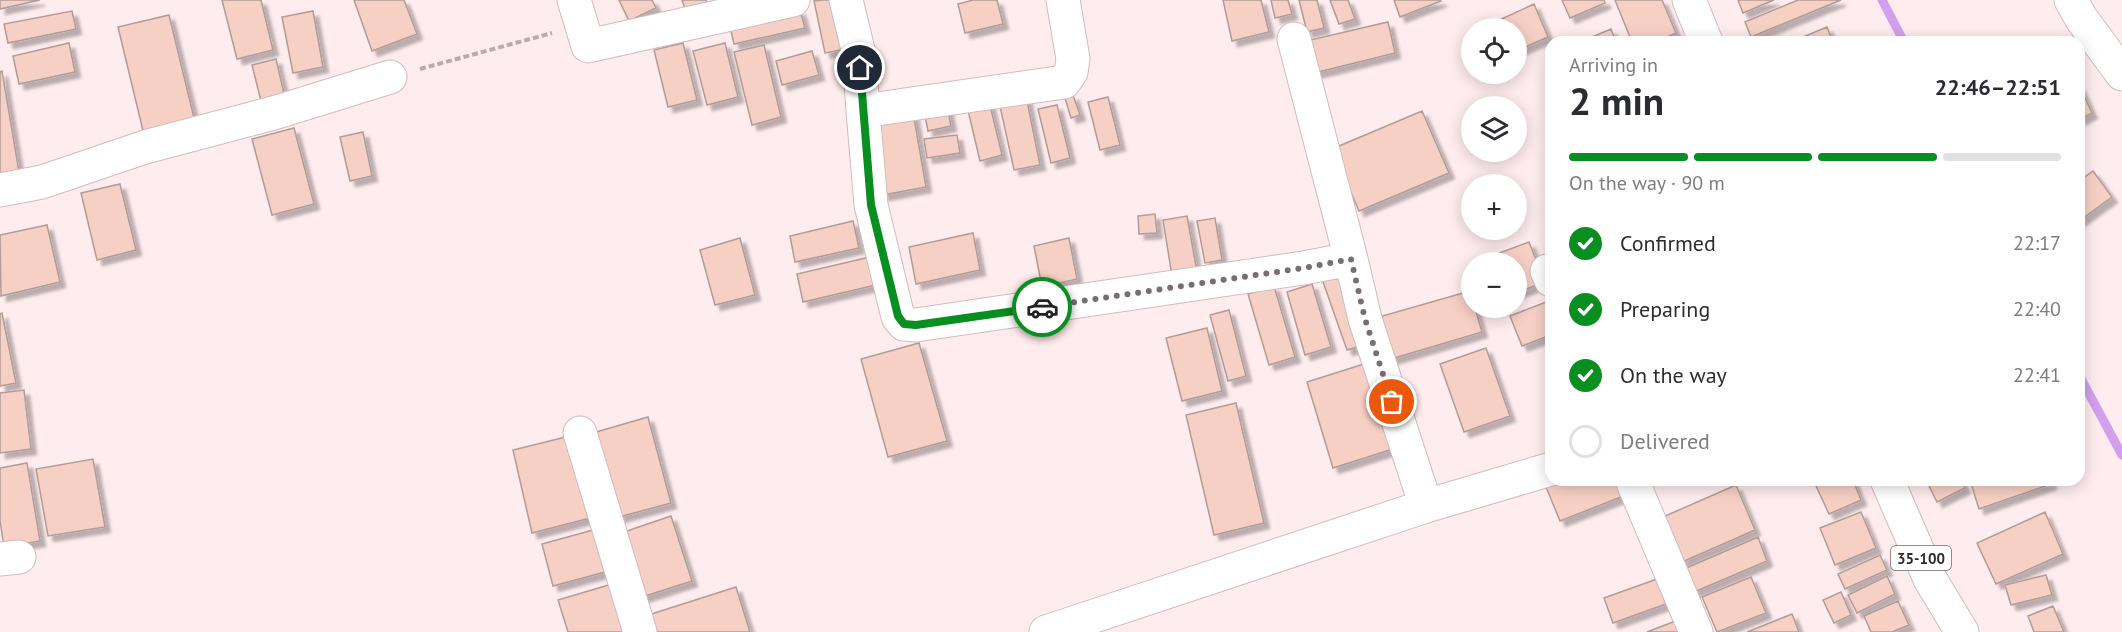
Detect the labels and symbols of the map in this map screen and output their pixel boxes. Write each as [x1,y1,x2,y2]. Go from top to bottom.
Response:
pin [834,42,885,93]
courier [1012,277,1072,337]
pin [1366,376,1417,427]
road number: 35-100 [1891,546,1951,570]

